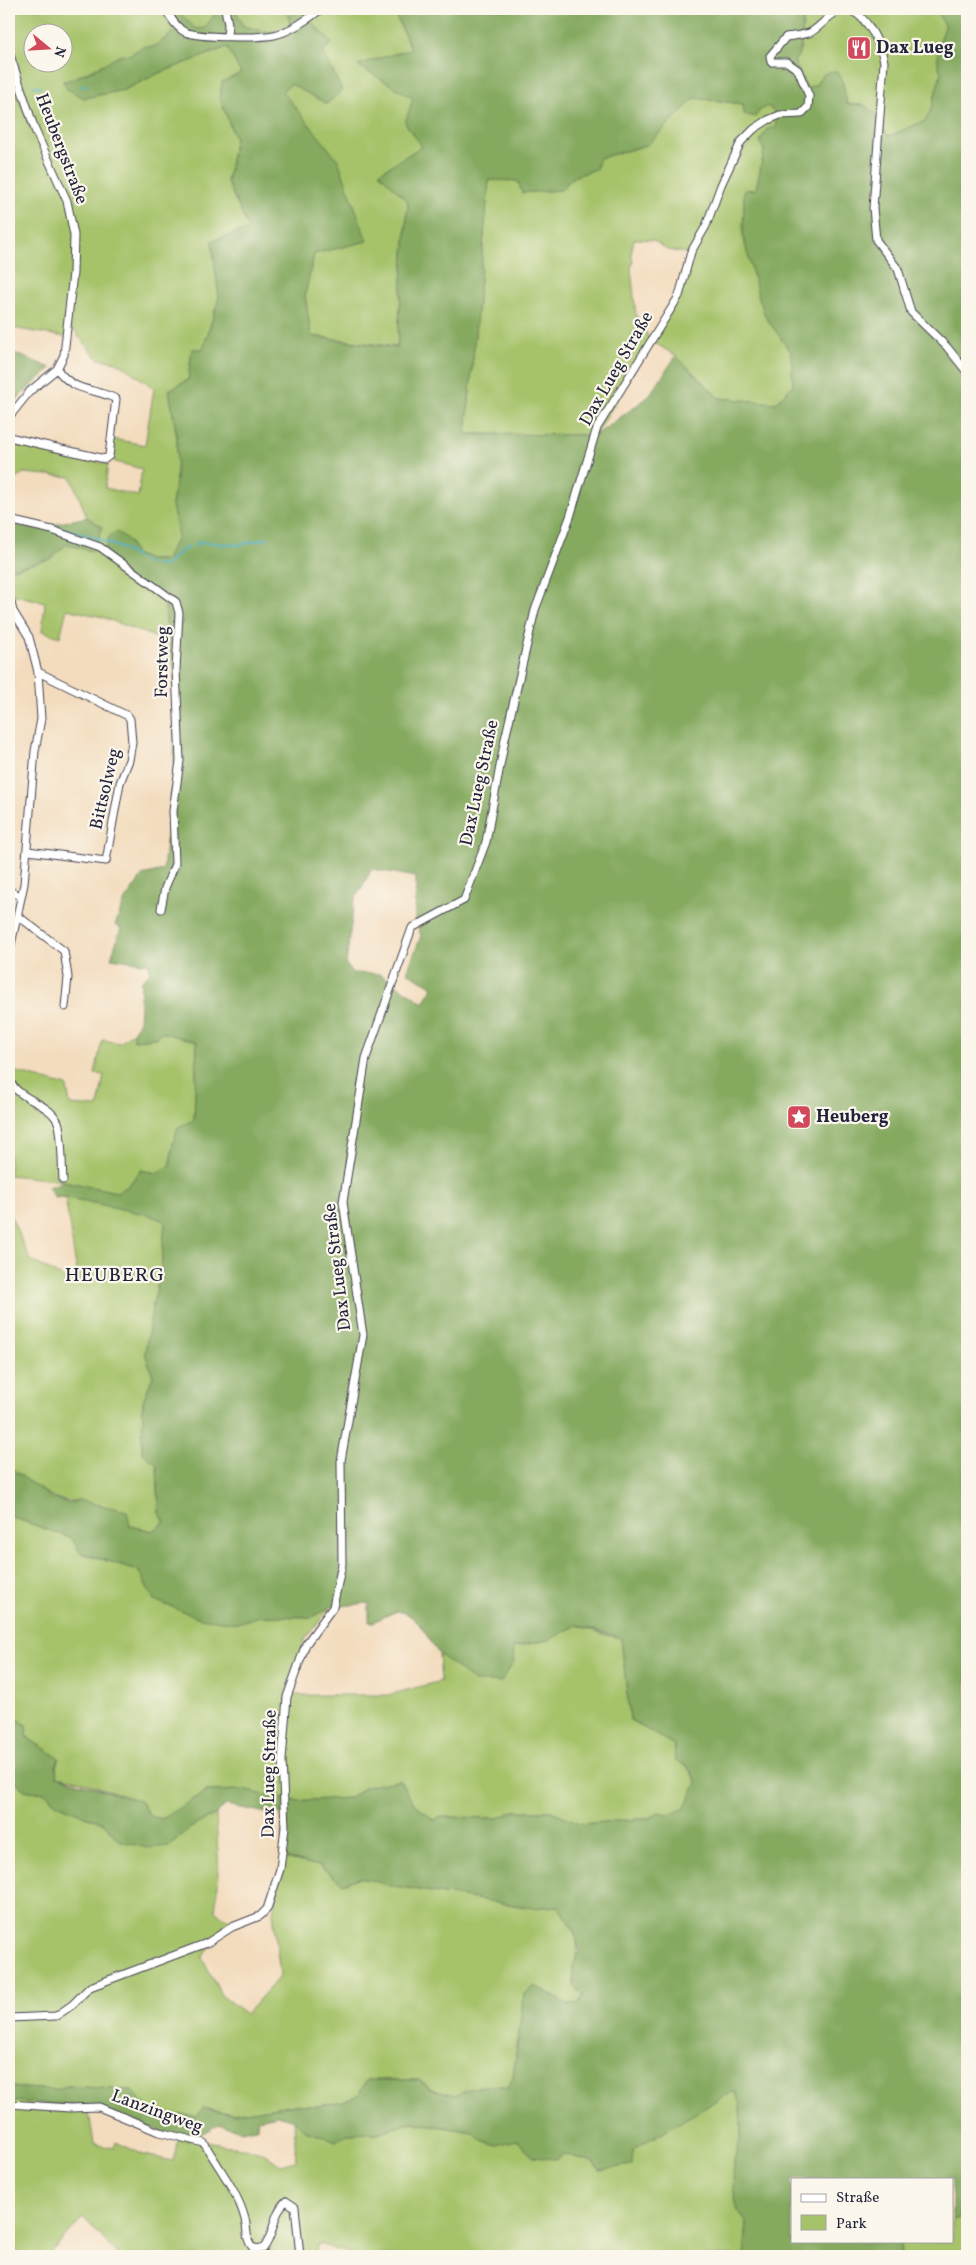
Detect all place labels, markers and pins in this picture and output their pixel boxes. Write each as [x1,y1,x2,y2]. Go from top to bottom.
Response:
restaurant icon: Dax Lueg [846,35,872,61]
place label: Dax Lueg [876,36,954,61]
place icon: Heuberg [786,1104,812,1130]
place label: Heuberg [816,1105,889,1130]

